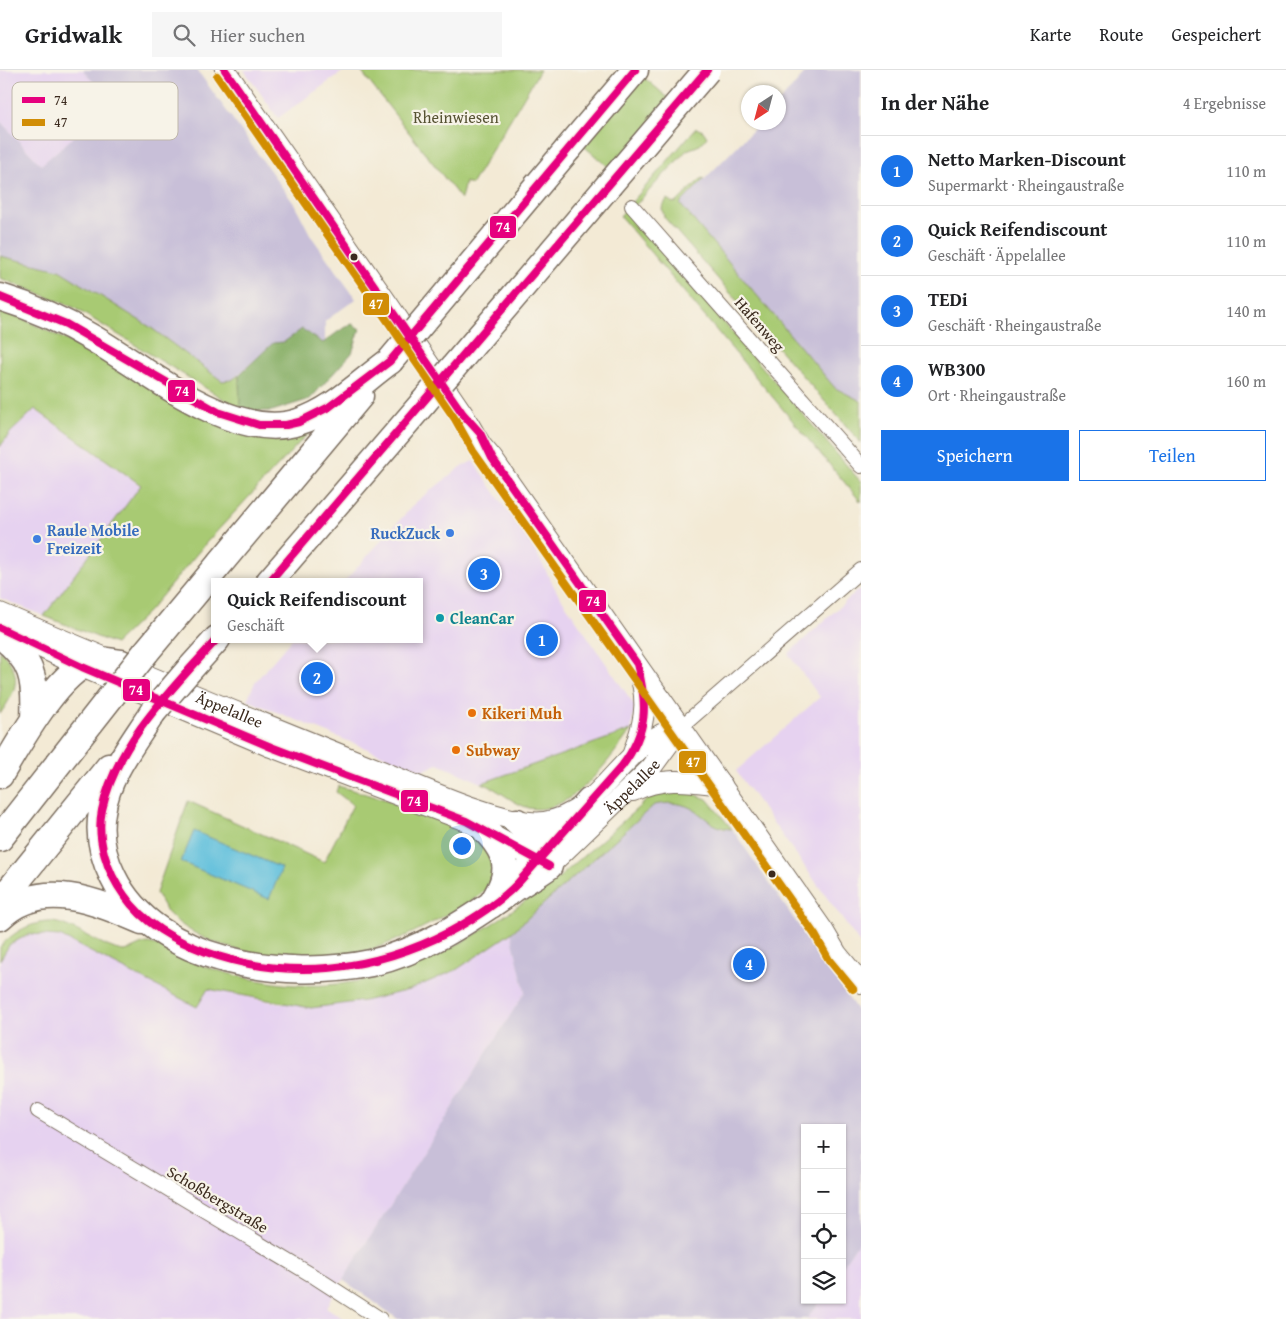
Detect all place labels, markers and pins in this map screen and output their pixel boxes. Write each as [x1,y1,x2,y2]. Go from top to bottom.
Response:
unlabelled marker [349,252,359,262]
place label: Raule Mobile Freizeit [47,518,140,560]
place label: RuckZuck [370,521,441,545]
marker: RuckZuck [444,527,456,539]
marker: Raule Mobile Freizeit [31,533,43,545]
pin: 3 [468,555,500,593]
place label: CleanCar [450,606,515,630]
marker: CleanCar [434,612,446,624]
pin: 1 [526,621,558,659]
pin: 2 [301,659,333,697]
place label: Kikeri Muh [482,701,562,725]
marker: Kikeri Muh [466,707,478,719]
place label: Subway [466,738,521,762]
marker: Subway [450,744,462,756]
unlabelled marker [767,869,777,879]
pin: 4 [733,945,765,983]

